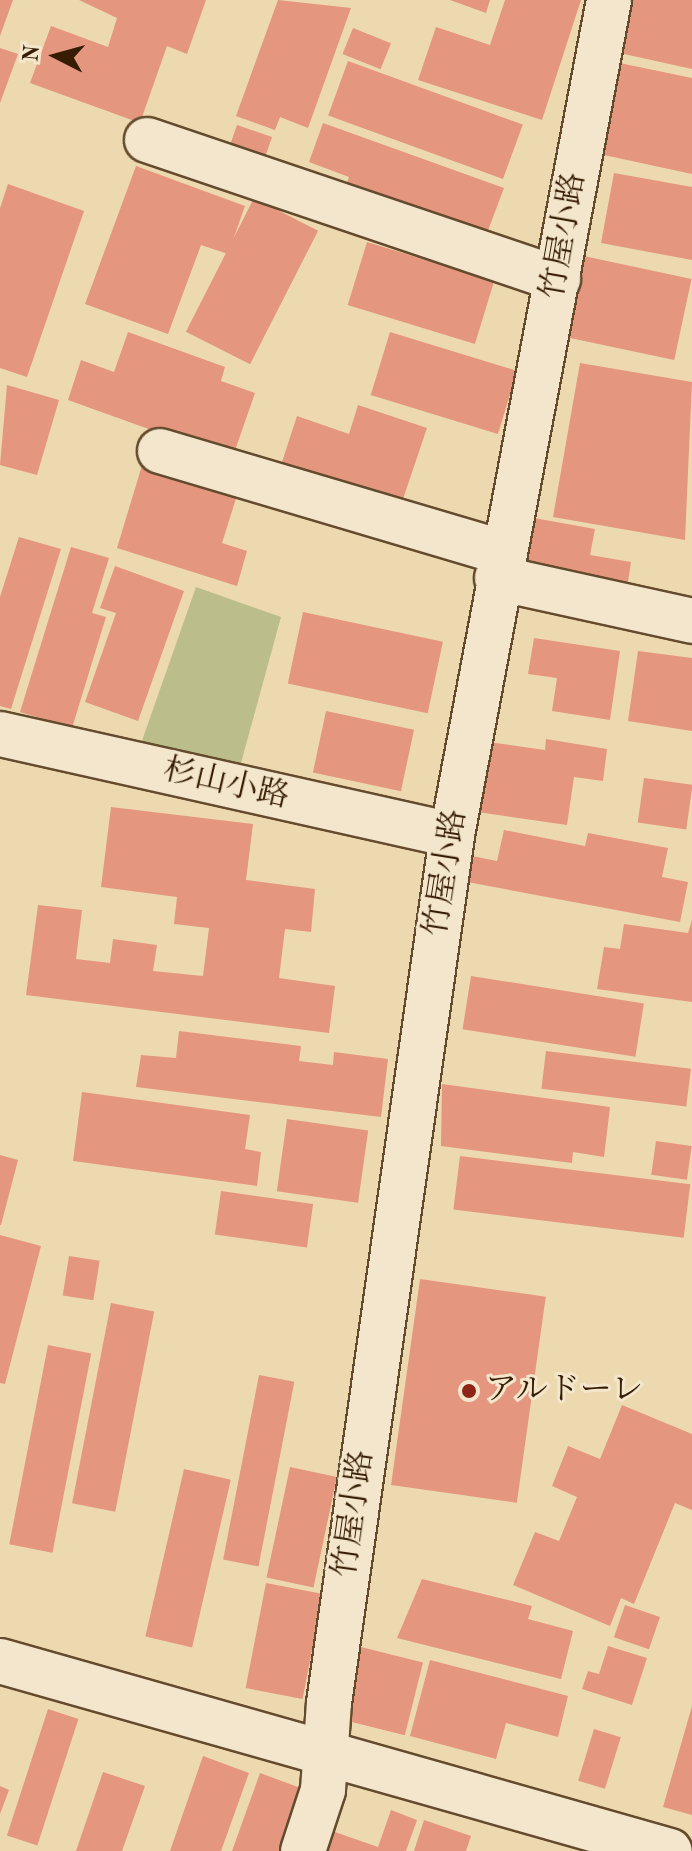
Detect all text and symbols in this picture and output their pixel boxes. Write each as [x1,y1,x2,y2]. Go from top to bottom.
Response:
north arrow [16,16,96,96]
text: N [20,44,44,63]
street label: 竹屋小路 [535,170,595,302]
street label: 杉山小路 [159,752,293,818]
street label: 竹屋小路 [418,807,476,939]
place label: アルドーレ [485,1372,645,1410]
marker: アルドーレ [460,1382,478,1400]
street label: 竹屋小路 [327,1448,383,1580]

